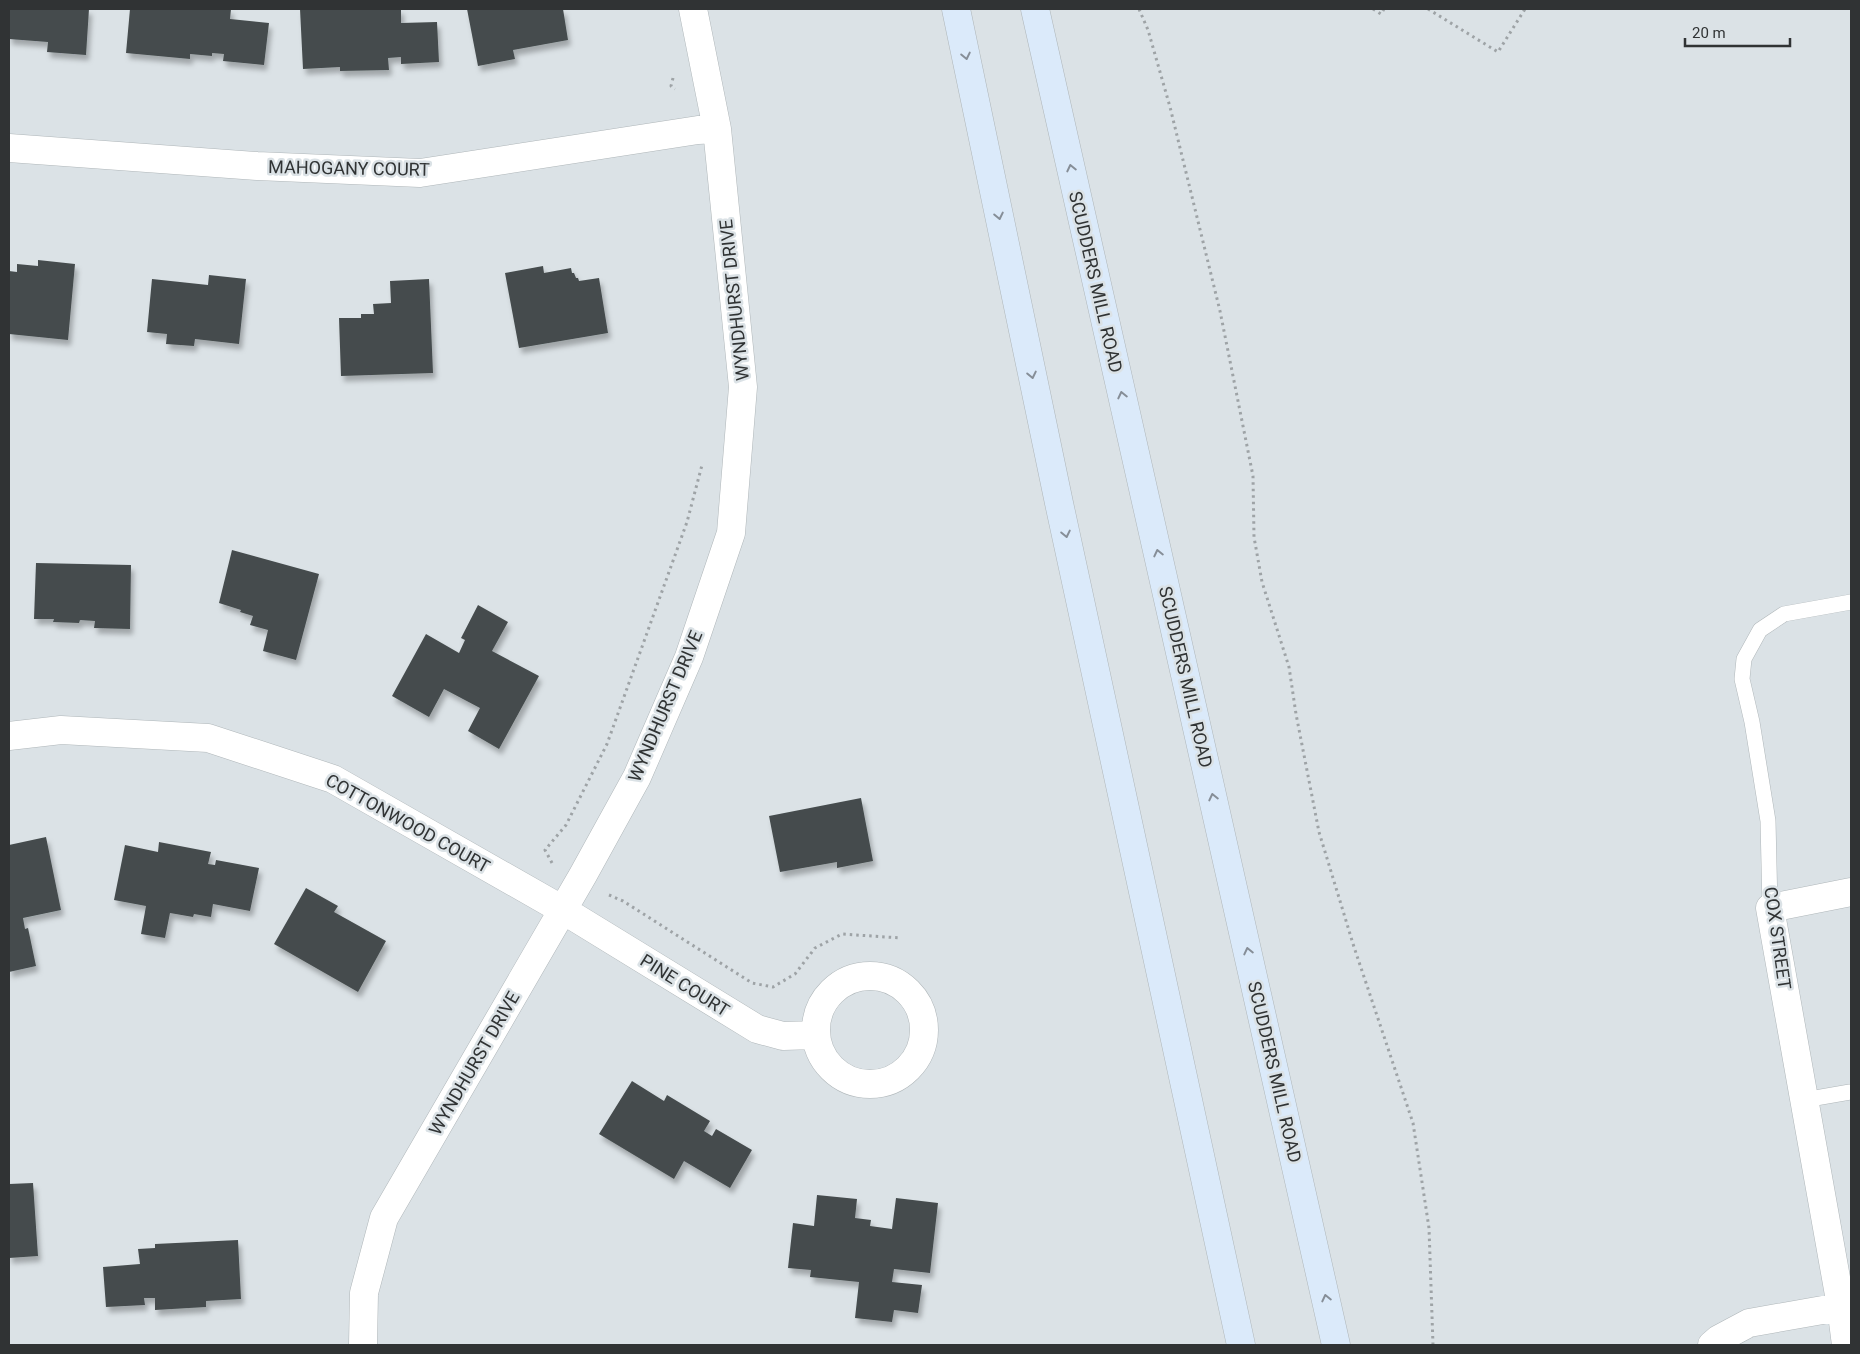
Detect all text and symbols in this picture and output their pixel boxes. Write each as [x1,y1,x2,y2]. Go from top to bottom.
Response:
scale bar [1685,15,1790,47]
text: 20 m [1692,24,1726,42]
one-way arrow [961,52,971,61]
street label: MAHOGANY COURT [268,156,430,180]
one-way arrow [1066,163,1076,172]
street label: SCUDDERS MILL ROAD [1065,189,1127,375]
one-way arrow [994,211,1004,220]
street label: WYNDHURST DRIVE [715,218,753,382]
one-way arrow [1027,370,1037,379]
one-way arrow [1117,390,1128,399]
one-way arrow [1060,529,1071,538]
one-way arrow [1153,549,1164,558]
street label: SCUDDERS MILL ROAD [1155,584,1217,770]
street label: WYNDHURST DRIVE [624,627,706,785]
street label: COTTONWOOD COURT [322,769,494,877]
one-way arrow [1208,792,1219,801]
street label: COX STREET [1760,885,1796,991]
one-way arrow [1243,947,1254,956]
street label: PINE COURT [637,949,733,1021]
street label: SCUDDERS MILL ROAD [1244,979,1306,1165]
street label: WYNDHURST DRIVE [424,988,524,1138]
one-way arrow [1321,1293,1332,1302]

